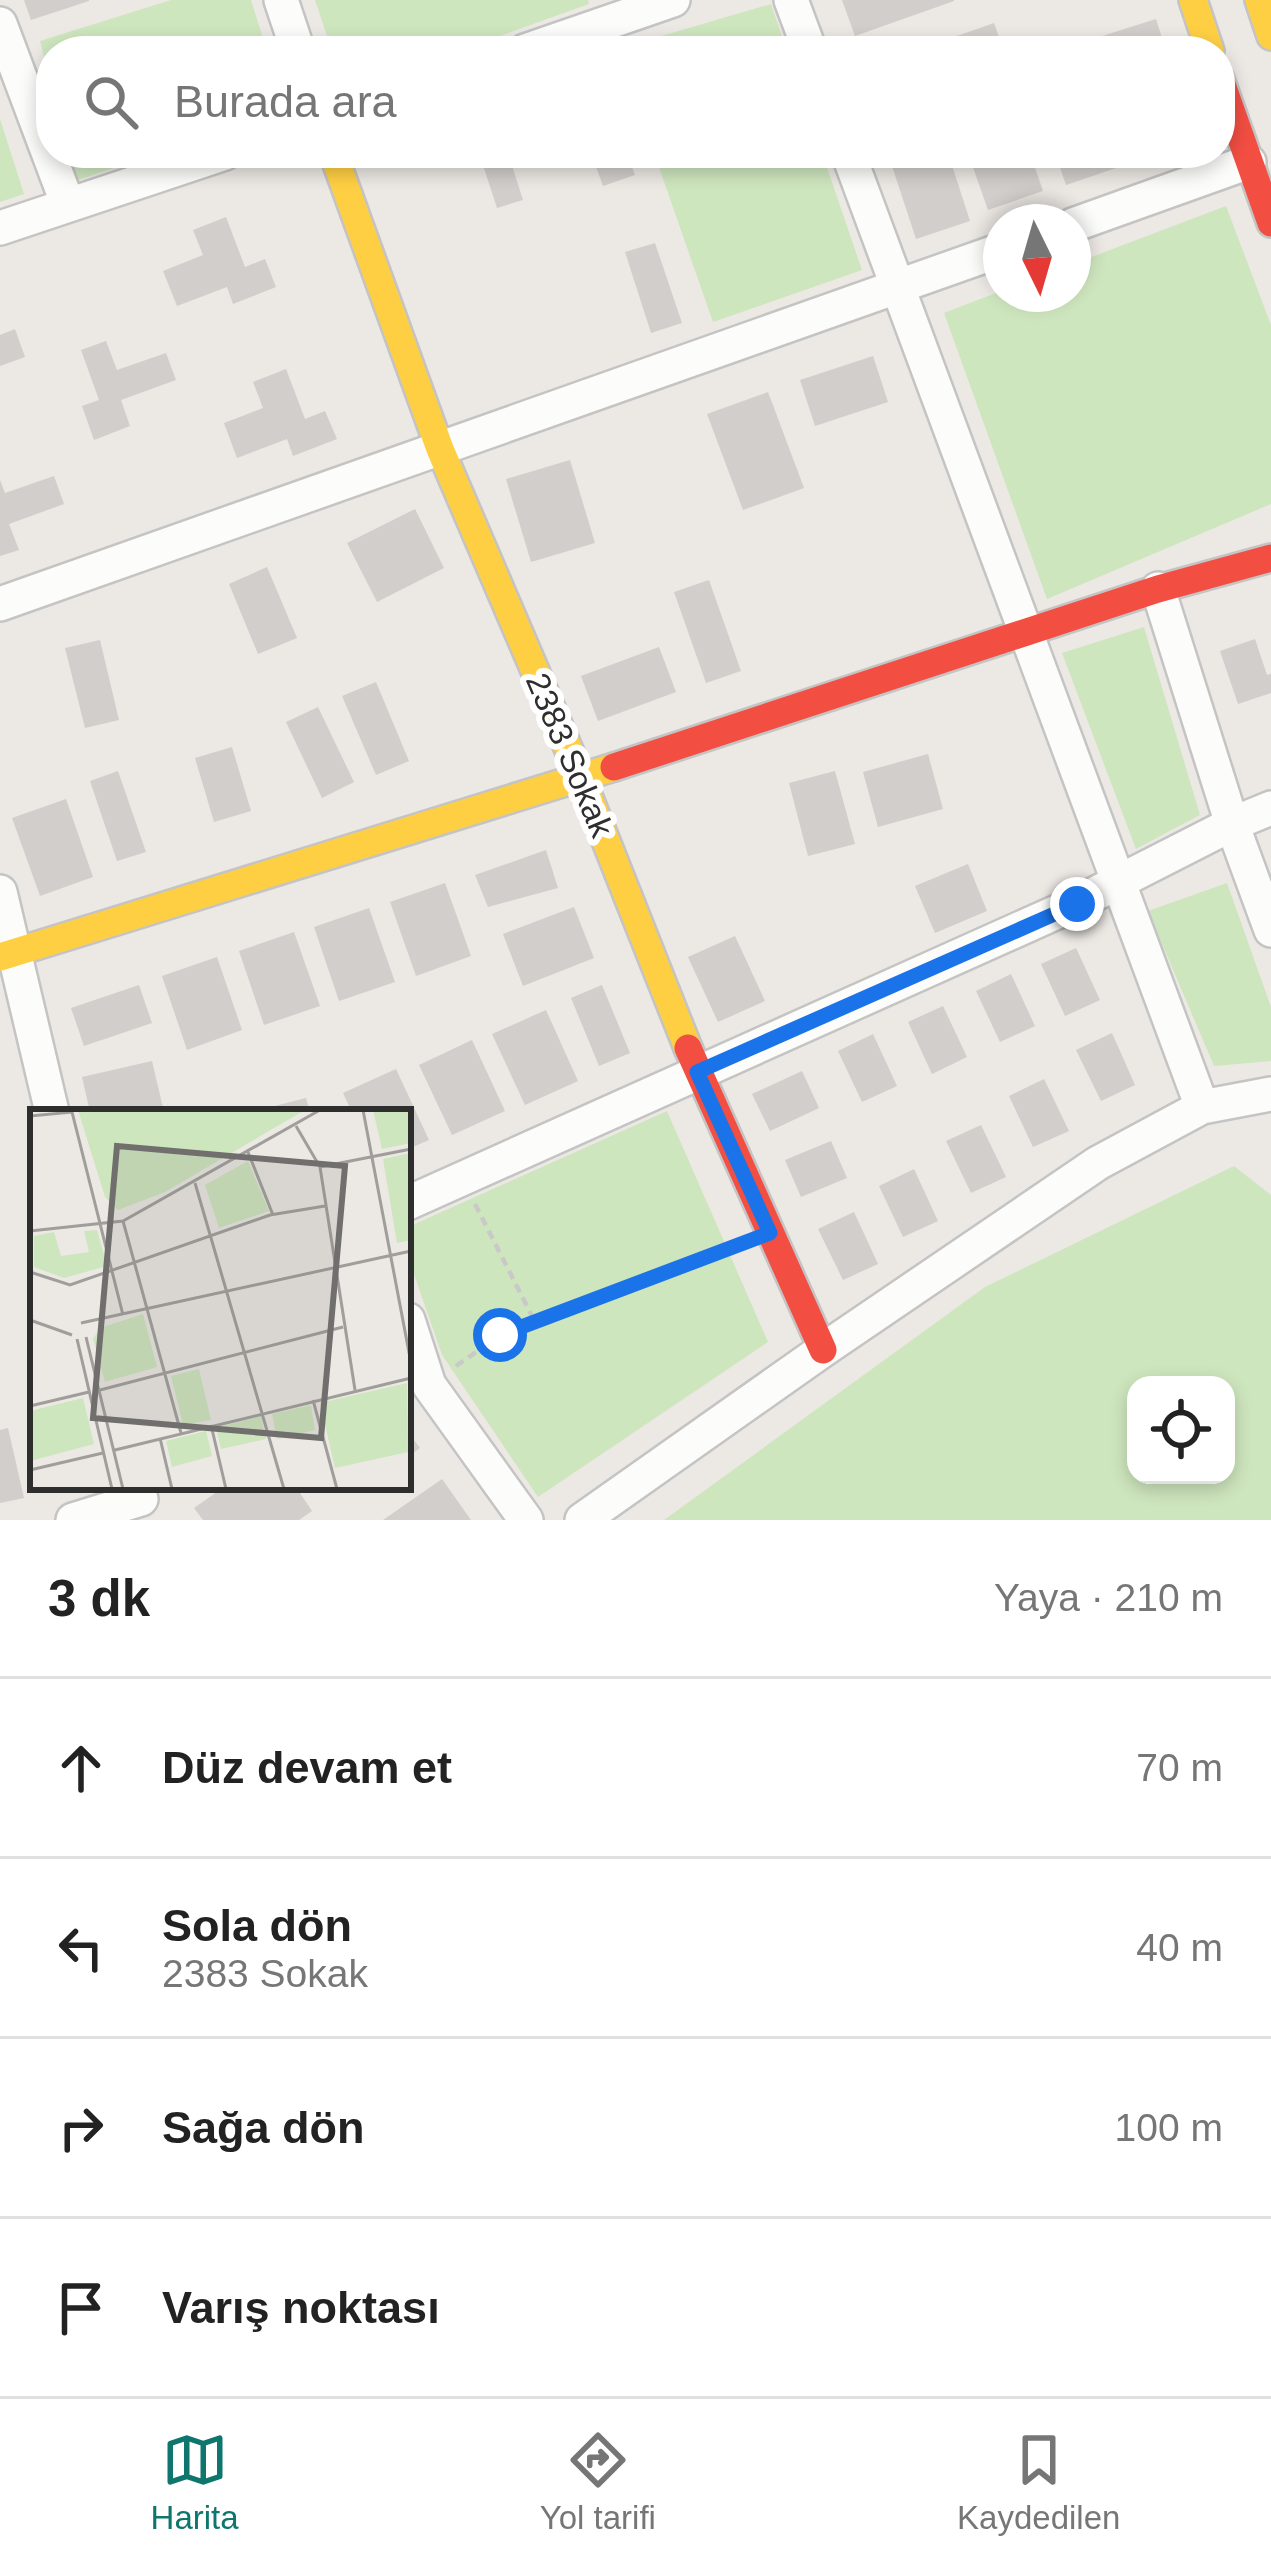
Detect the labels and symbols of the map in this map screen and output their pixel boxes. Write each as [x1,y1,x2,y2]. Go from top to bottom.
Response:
north arrow [983,204,1091,312]
street label: 2383 Sokak [519,668,621,843]
route end [1050,877,1104,931]
inset map [30,1109,411,1490]
route start [473,1308,527,1362]

